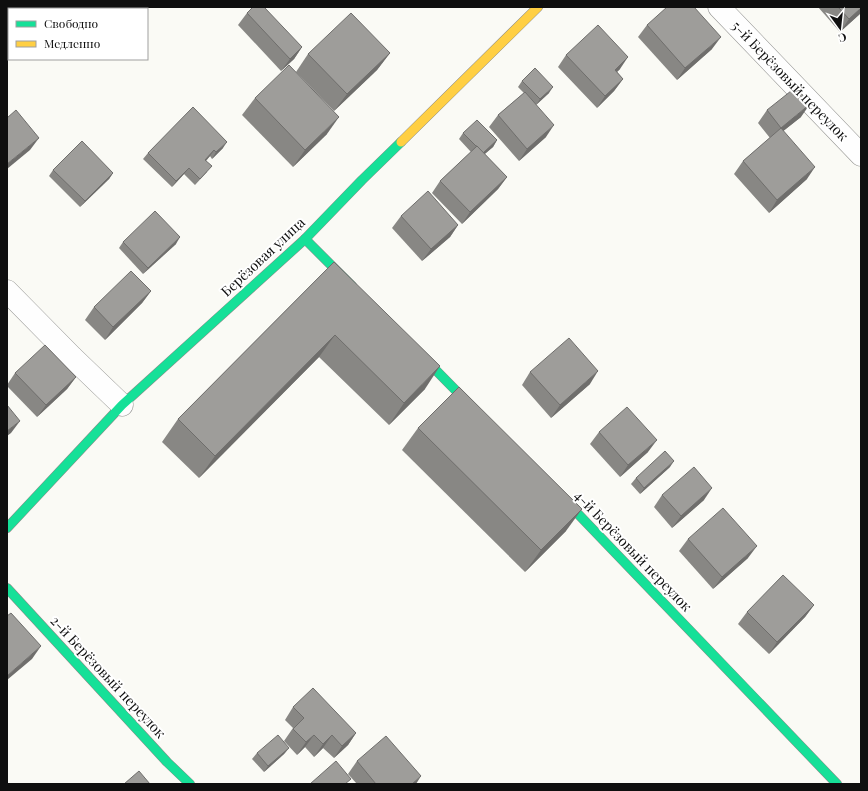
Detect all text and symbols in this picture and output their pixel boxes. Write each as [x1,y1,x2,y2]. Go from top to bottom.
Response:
legend [8,8,148,60]
north arrow [820,8,860,48]
text: Свободно [44,15,99,31]
street label: 5-й Берёзовый переулок [728,16,853,145]
text: С [837,30,848,46]
text: Медленно [44,35,101,51]
street label: Берёзовая улица [217,213,309,301]
street label: 4-й Берёзовый переулок [570,486,696,615]
street label: 2-й Берёзовый переулок [46,611,170,742]

